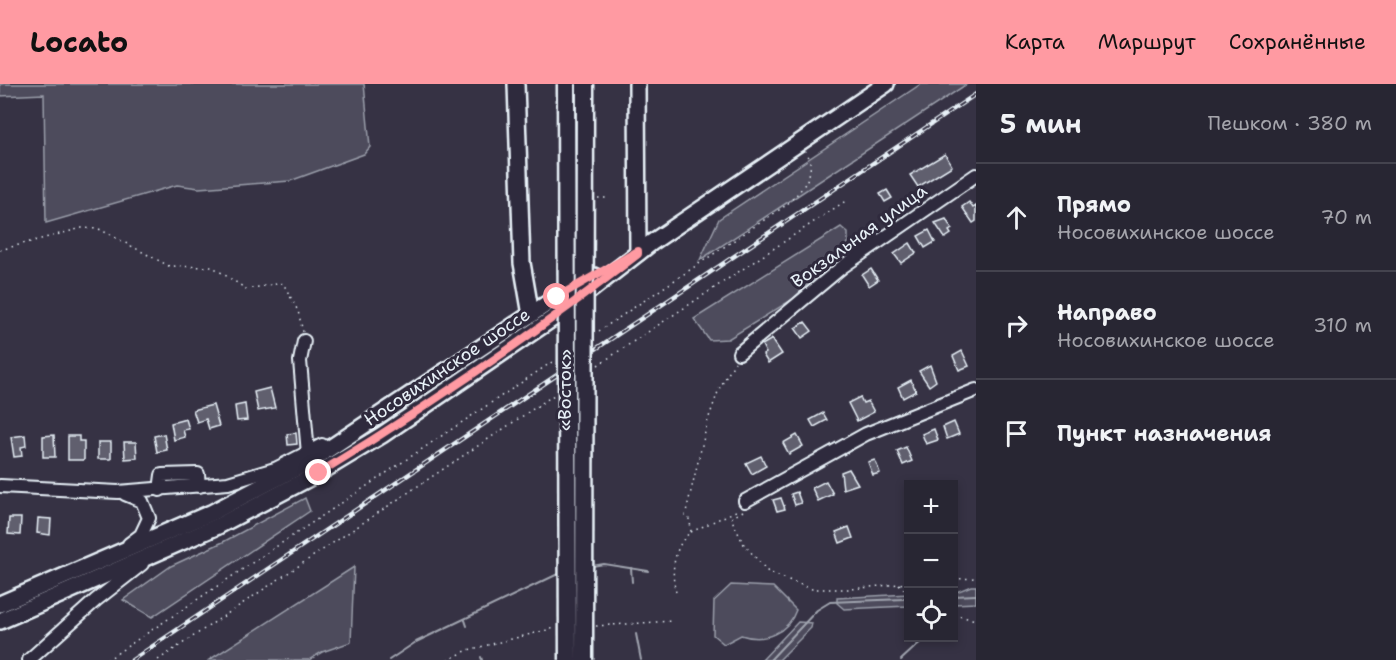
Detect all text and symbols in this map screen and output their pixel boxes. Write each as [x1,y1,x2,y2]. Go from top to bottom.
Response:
text: Locato [30,23,128,61]
text: Карта [1005,28,1065,56]
text: Маршрут [1098,28,1196,56]
text: Сохранённые [1229,28,1366,56]
text: 5 мин [1000,106,1081,141]
text: Пешком · 380 m [1208,110,1372,136]
street label: Вокзальная улица [786,179,932,293]
text: Прямо [1057,190,1131,219]
icon: ahead [1000,201,1033,234]
text: 70 m [1320,204,1372,230]
text: Носовихинское шоссе [1057,219,1275,245]
route start [543,283,569,309]
text: Направо [1057,298,1157,327]
street label: Носовихинское шоссе [359,302,535,432]
icon: right [1000,309,1033,342]
text: 310 m [1313,312,1372,338]
text: Носовихинское шоссе [1057,327,1275,353]
street label: «Восток» [553,349,577,431]
icon: arrive [1000,417,1033,450]
text: Пункт назначения [1057,419,1271,448]
route end [305,459,331,485]
map controls [904,480,958,642]
button: + [904,480,958,534]
button: − [904,534,958,588]
button: locate [904,588,958,642]

